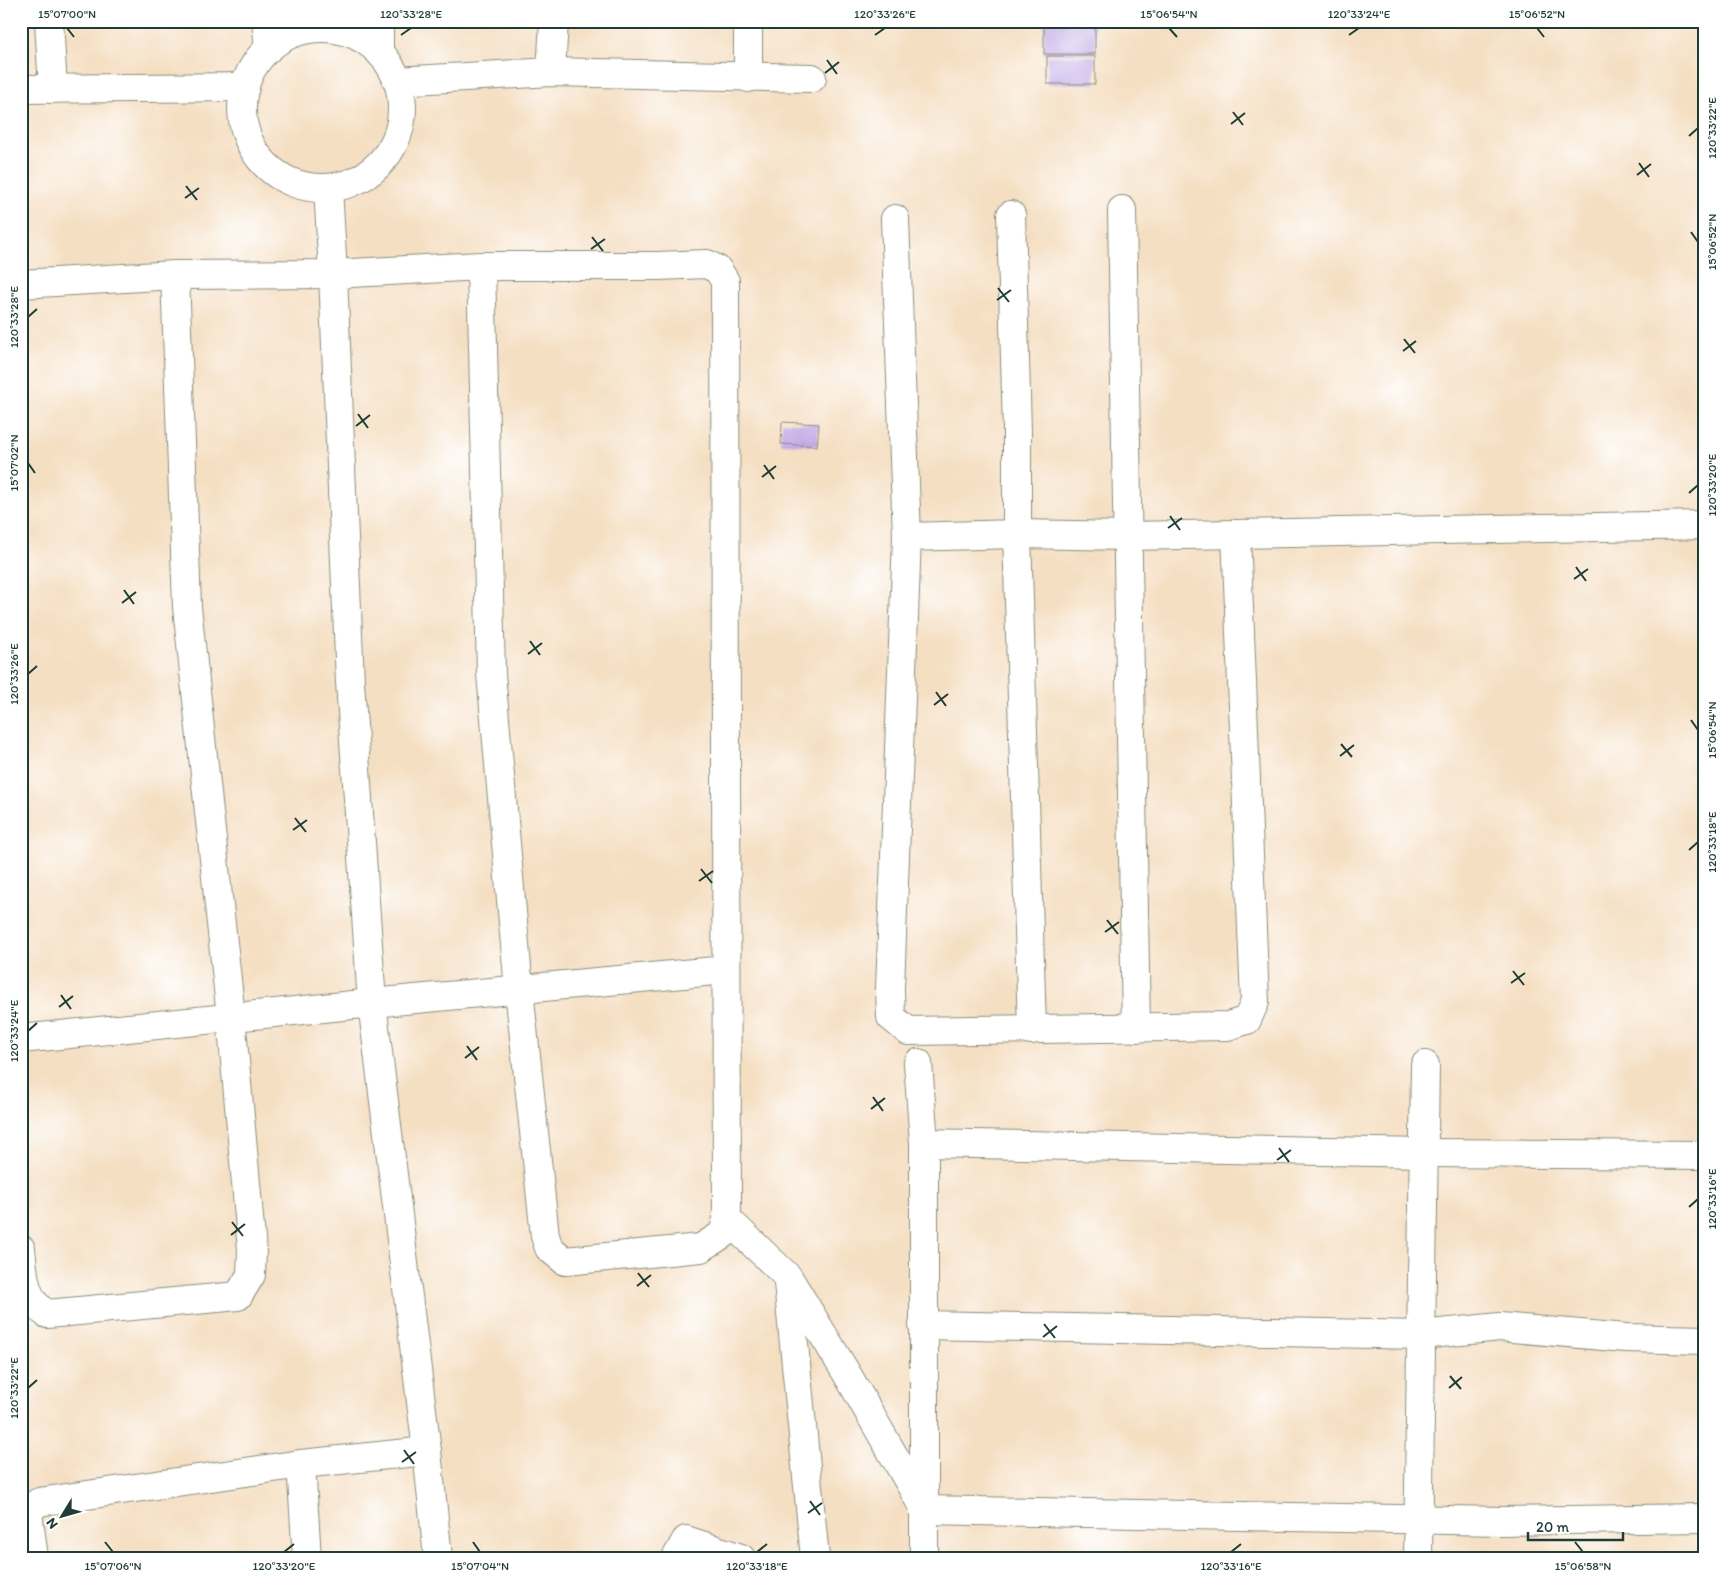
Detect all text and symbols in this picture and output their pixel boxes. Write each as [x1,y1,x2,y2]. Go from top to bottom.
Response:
text: 15°07'00"N [38,7,96,21]
text: 120°33'28"E [380,7,442,21]
text: 120°33'26"E [854,7,916,21]
text: 15°06'54"N [1140,7,1198,21]
text: 120°33'24"E [1328,7,1391,21]
text: 15°06'52"N [1509,7,1565,21]
text: 120°33'22"E [1705,97,1719,159]
text: 15°06'52"N [1705,214,1719,270]
text: 120°33'28"E [7,286,21,348]
text: 15°07'02"N [7,434,21,492]
text: 120°33'20"E [1705,453,1719,516]
text: 120°33'26"E [7,643,21,705]
text: 15°06'54"N [1705,701,1719,759]
text: 120°33'18"E [1705,811,1719,873]
text: 120°33'24"E [7,999,21,1062]
text: 120°33'16"E [1705,1168,1719,1230]
text: 120°33'22"E [7,1357,21,1419]
north arrow [38,1492,88,1542]
scale bar [1528,1509,1624,1541]
text: N [42,1515,62,1532]
text: 20 m [1536,1518,1570,1536]
text: 15°07'06"N [84,1559,142,1573]
text: 120°33'20"E [253,1559,316,1573]
text: 15°07'04"N [451,1559,509,1573]
text: 120°33'18"E [726,1559,788,1573]
text: 120°33'16"E [1200,1559,1262,1573]
text: 15°06'58"N [1555,1559,1611,1573]

